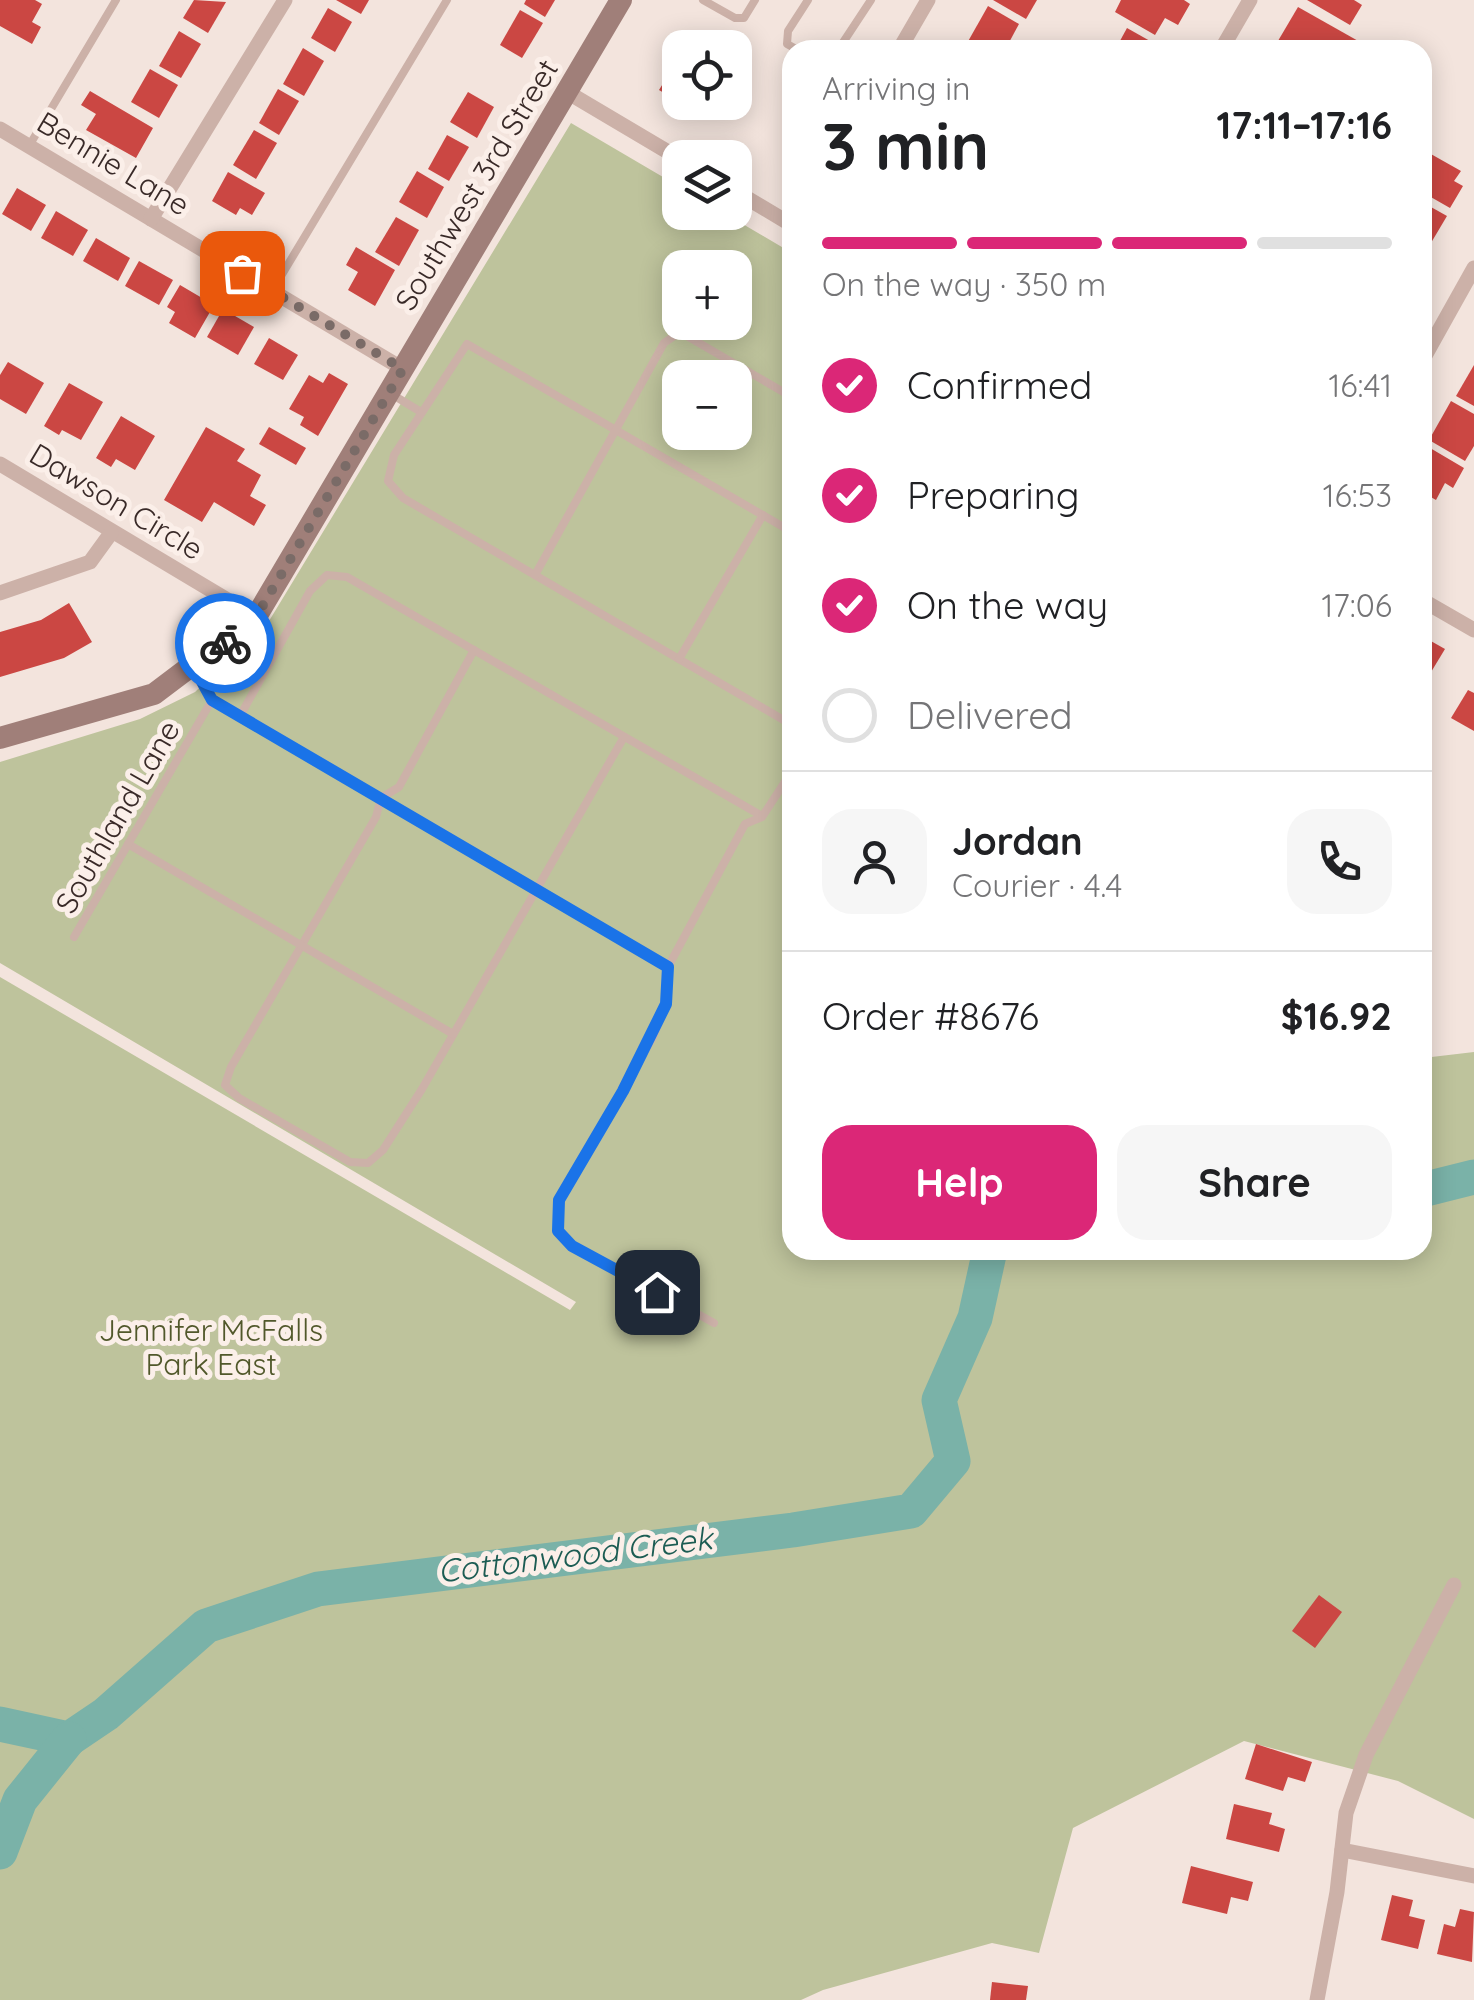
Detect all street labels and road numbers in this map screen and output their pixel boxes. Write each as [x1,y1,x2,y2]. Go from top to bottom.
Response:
street label: Southwest 3rd Street [386,52,566,317]
street label: Bennie Lane [30,103,197,223]
street label: Dawson Circle [23,434,210,568]
street label: Southland Lane [47,713,188,920]

